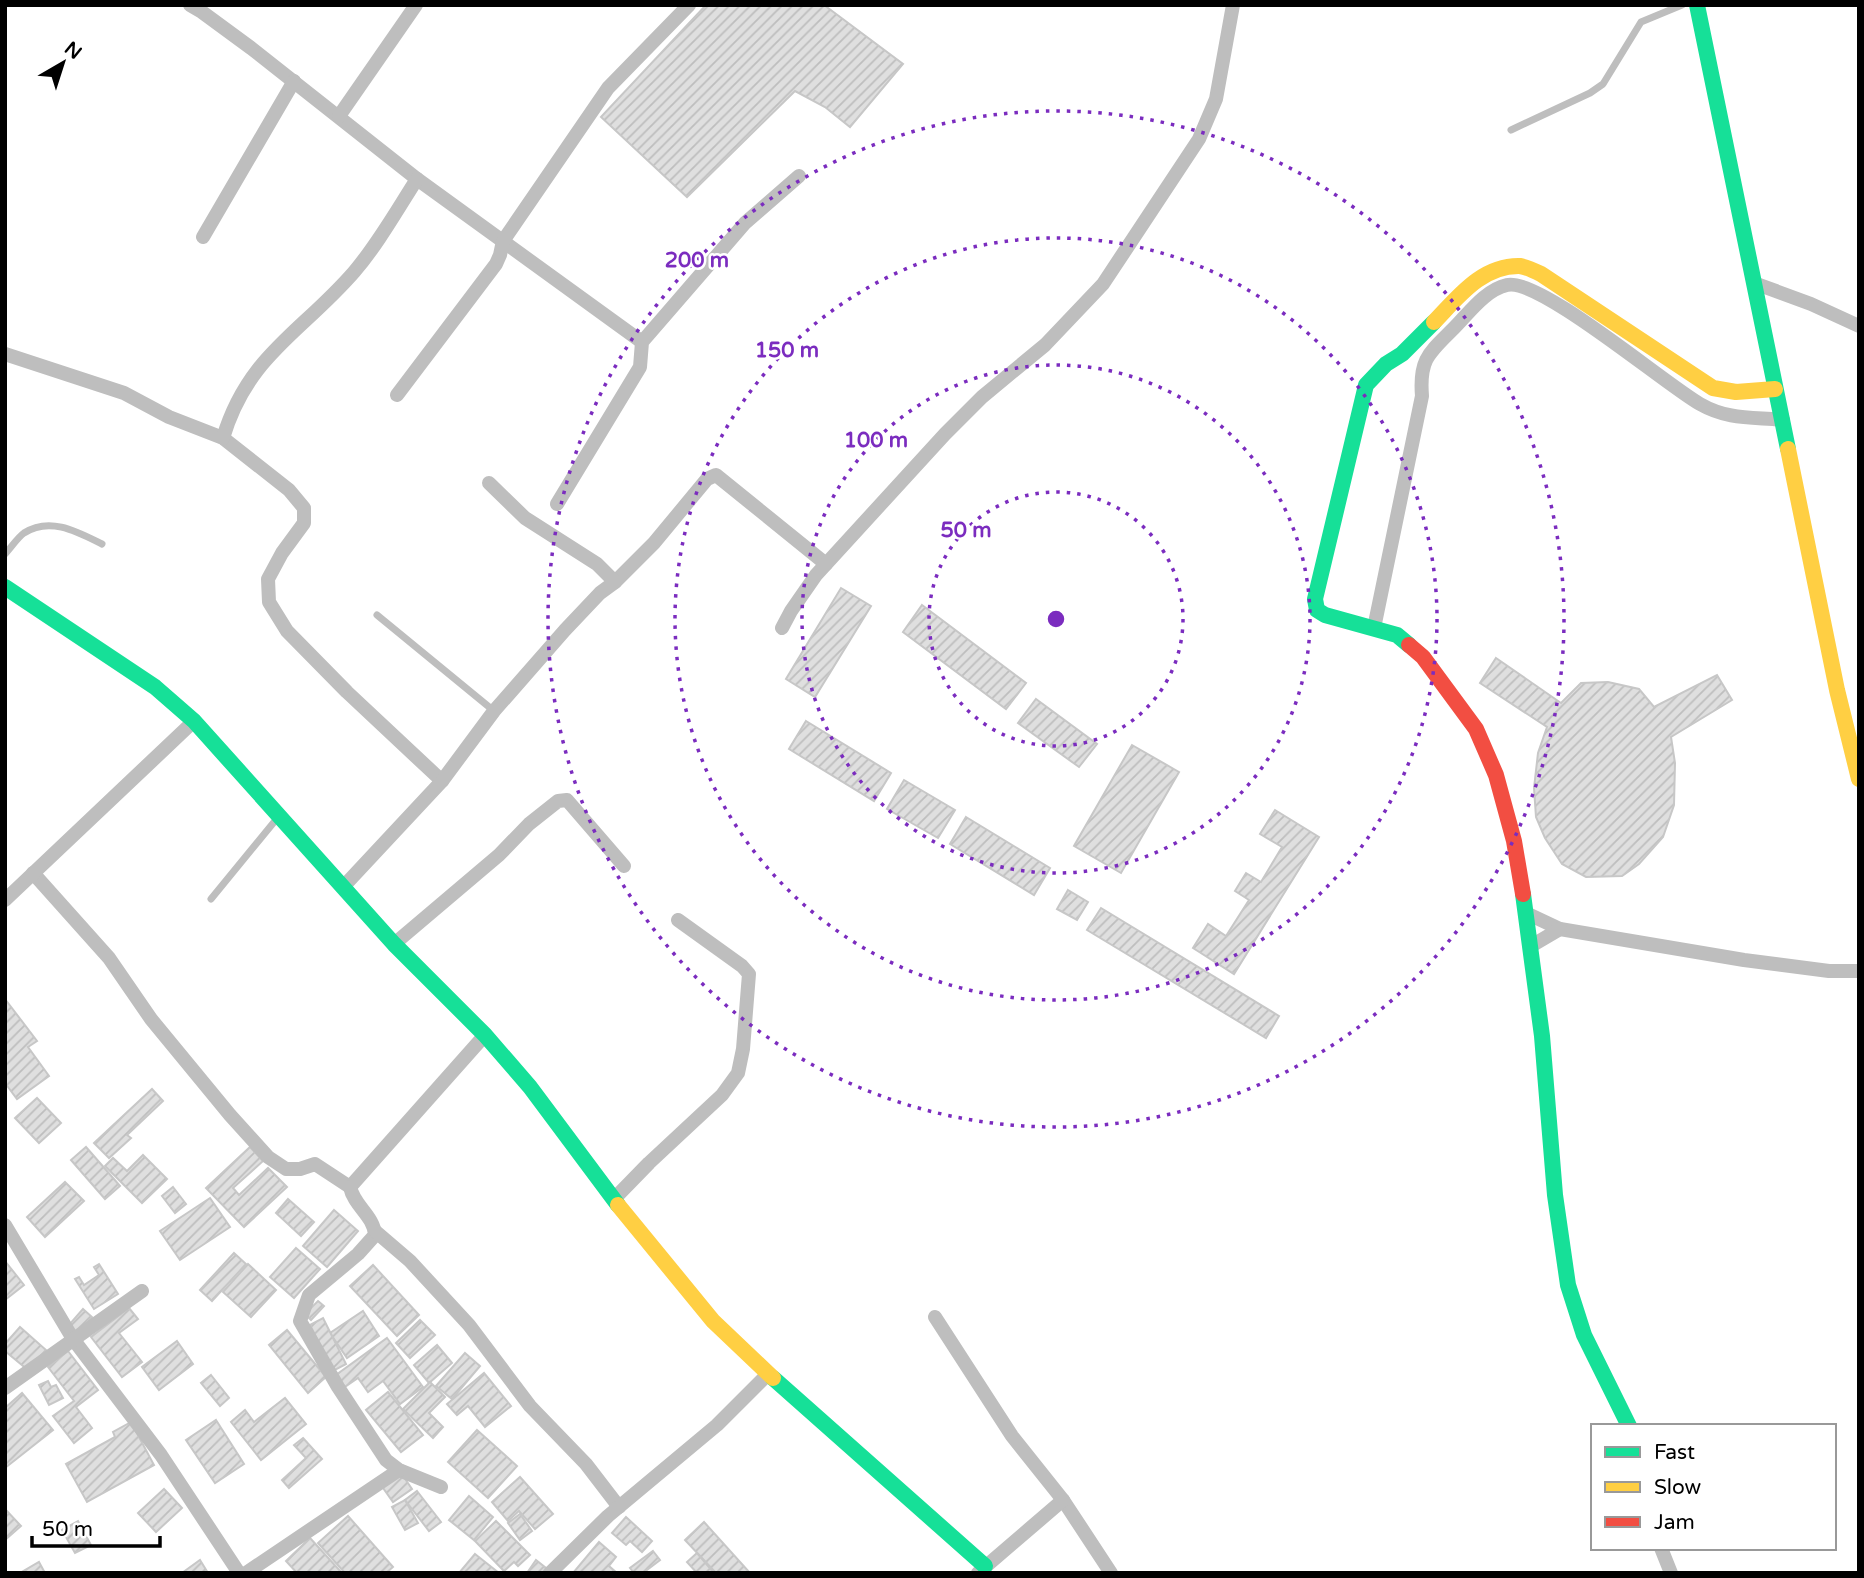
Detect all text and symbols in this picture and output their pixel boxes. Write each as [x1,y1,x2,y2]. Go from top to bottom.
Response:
north arrow [28,28,98,98]
text: N [60,37,86,64]
text: 200 m [665,248,729,273]
text: 150 m [755,338,819,363]
text: 100 m [844,428,908,453]
text: 50 m [940,518,992,543]
centre of rings [1044,607,1068,631]
legend [1591,1424,1836,1550]
text: Fast [1654,1440,1695,1465]
text: Slow [1654,1475,1702,1500]
scale bar [32,1504,159,1548]
text: Jam [1654,1510,1695,1535]
text: 50 m [42,1517,93,1542]

